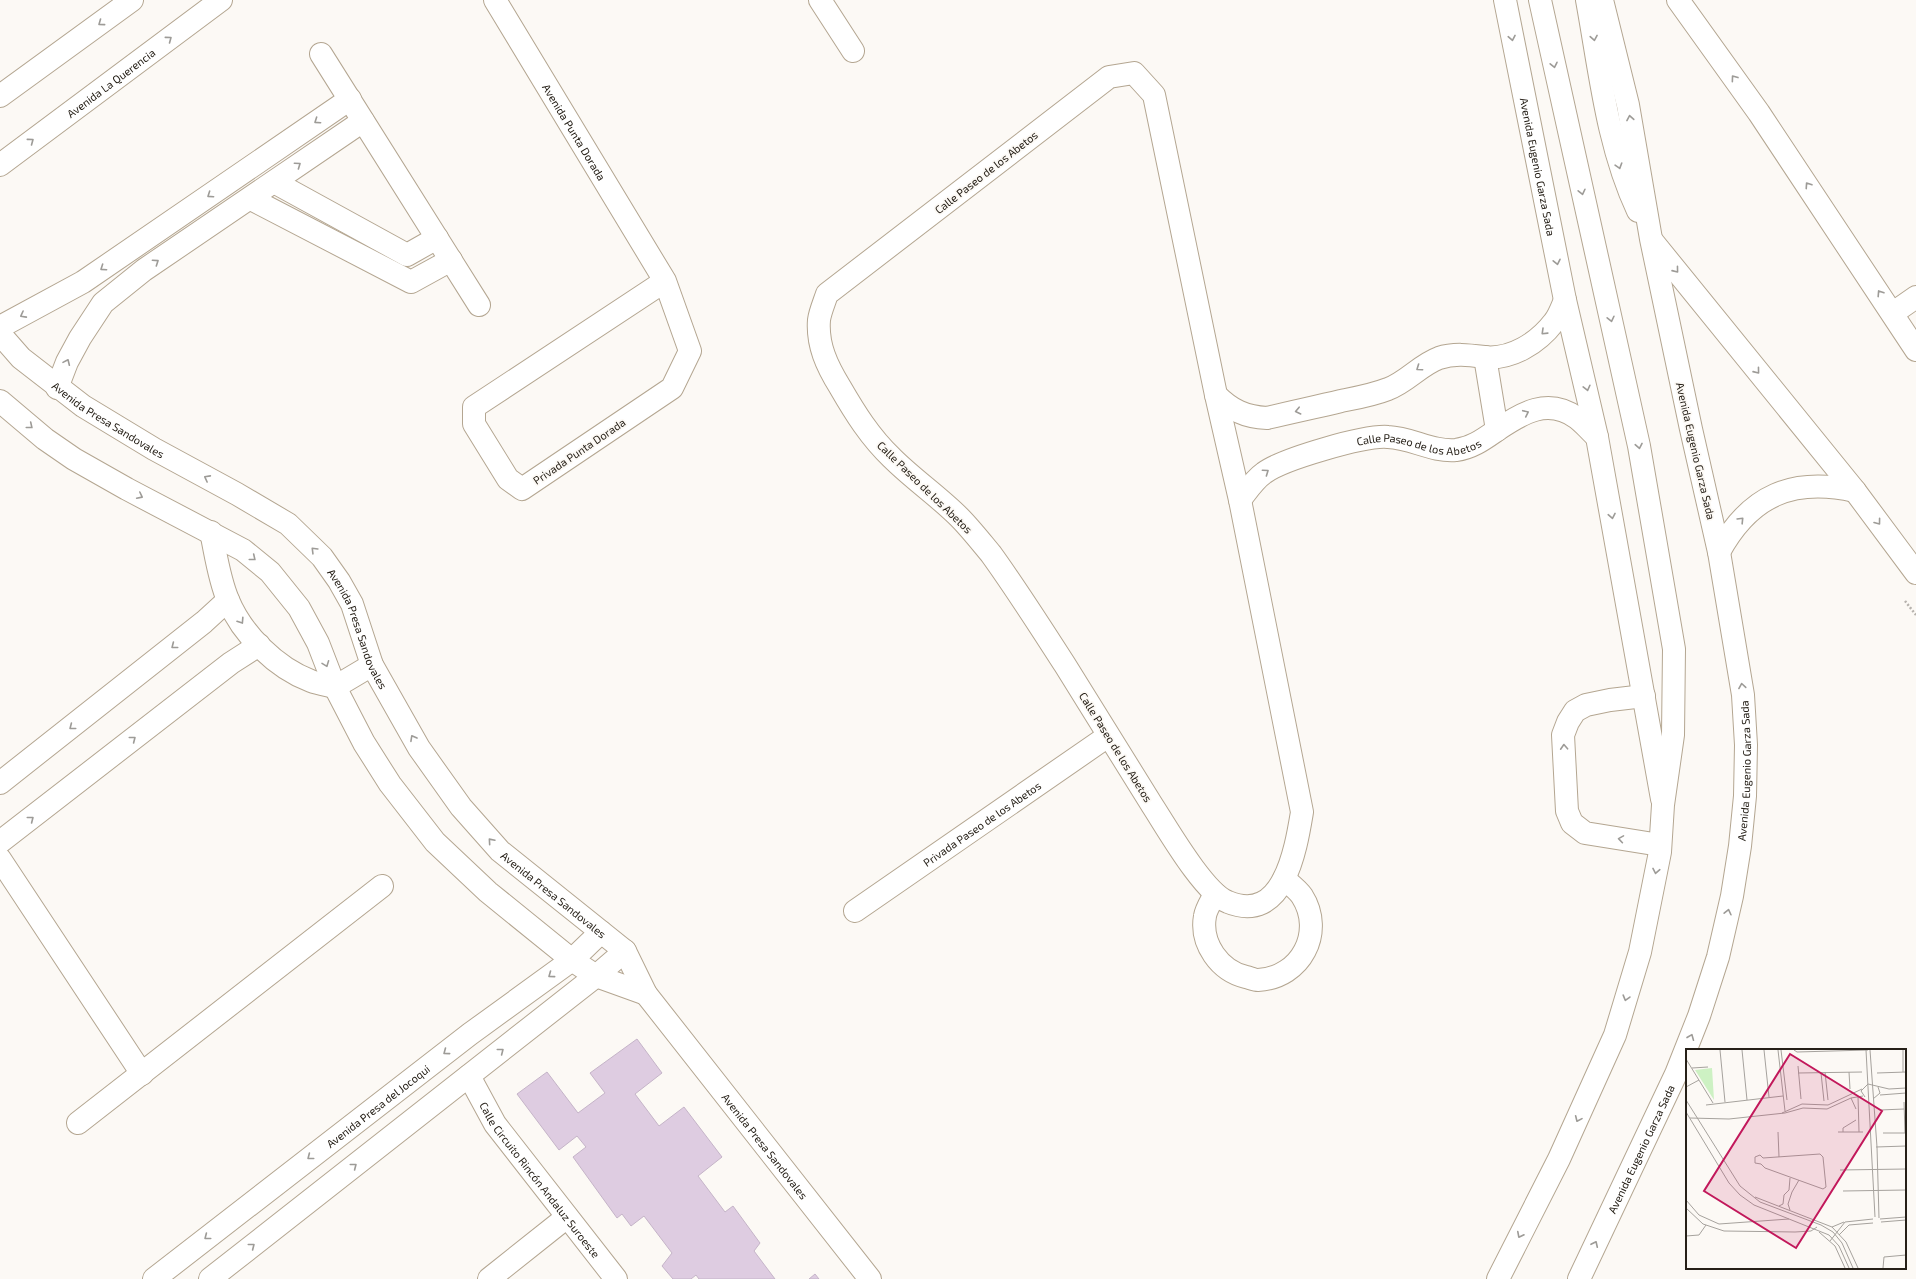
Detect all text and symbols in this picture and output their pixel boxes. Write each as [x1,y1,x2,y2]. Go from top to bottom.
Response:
one-way arrow [98,18,105,25]
one-way arrow [1507,35,1516,41]
one-way arrow [1589,35,1597,42]
one-way arrow [165,37,172,44]
street label: Avenida La Querencia [64,45,157,120]
one-way arrow [1549,62,1557,69]
one-way arrow [1732,76,1739,83]
street label: Avenida Punta Dorada [541,81,609,182]
street label: Avenida Eugenio Garza Sada [1518,96,1559,237]
one-way arrow [1626,115,1635,121]
one-way arrow [315,116,322,123]
street label: Calle Paseo de los Abetos [932,128,1040,216]
one-way arrow [27,139,34,146]
one-way arrow [1615,162,1623,169]
one-way arrow [294,163,301,170]
one-way arrow [1805,182,1813,189]
one-way arrow [1577,189,1585,196]
one-way arrow [207,190,214,198]
one-way arrow [152,259,159,267]
one-way arrow [1553,259,1561,265]
one-way arrow [100,263,107,271]
one-way arrow [1671,265,1678,272]
one-way arrow [1878,291,1885,298]
one-way arrow [20,310,27,318]
one-way arrow [1606,316,1614,322]
one-way arrow [1541,328,1549,335]
one-way arrow [62,359,70,367]
one-way arrow [1417,363,1424,370]
one-way arrow [1753,366,1760,373]
street label: Avenida Presa Sandovales [50,378,167,460]
street label: Avenida Eugenio Garza Sada [1674,381,1718,521]
one-way arrow [1582,385,1590,392]
one-way arrow [1295,406,1301,414]
one-way arrow [1522,410,1530,418]
street label: Privada Punta Dorada [530,415,628,487]
one-way arrow [25,422,32,429]
street label: Calle Paseo de los Abetos [1355,430,1483,457]
street label: Calle Paseo de los Abetos [875,438,975,536]
one-way arrow [1634,443,1643,449]
one-way arrow [1262,470,1269,477]
one-way arrow [204,475,211,483]
one-way arrow [135,491,143,498]
one-way arrow [1607,513,1615,519]
one-way arrow [1736,517,1744,525]
one-way arrow [1873,517,1880,524]
one-way arrow [311,547,319,555]
one-way arrow [249,553,256,560]
street label: Avenida Presa Sandovales [326,566,391,691]
one-way arrow [236,617,243,624]
one-way arrow [171,641,178,648]
one-way arrow [321,660,329,667]
one-way arrow [1738,683,1747,689]
street label: Calle Paseo de los Abetos [1077,690,1155,805]
street label: Avenida Eugenio Garza Sada [1734,700,1753,841]
one-way arrow [69,722,76,729]
one-way arrow [410,735,417,742]
one-way arrow [129,737,136,744]
one-way arrow [1559,744,1568,750]
street label: Privada Paseo de los Abetos [920,778,1043,869]
one-way arrow [26,816,33,823]
one-way arrow [1618,835,1624,844]
one-way arrow [489,839,496,846]
street label: Avenida Presa Sandovales [499,848,609,940]
one-way arrow [1652,868,1660,875]
one-way arrow [1723,909,1731,916]
one-way arrow [548,971,555,978]
one-way arrow [1622,995,1631,1002]
one-way arrow [1687,1033,1695,1040]
one-way arrow [443,1048,450,1055]
one-way arrow [496,1049,503,1056]
inset map [1686,1049,1906,1269]
street label: Avenida Presa del Jocoqui [323,1061,432,1150]
street label: Avenida Eugenio Garza Sada [1605,1082,1677,1215]
street label: Avenida Presa Sandovales [720,1090,811,1202]
street label: Calle Circuito Rincón Andaluz Suroeste [478,1099,603,1260]
one-way arrow [1574,1115,1582,1122]
one-way arrow [307,1153,314,1160]
one-way arrow [350,1164,357,1171]
one-way arrow [1517,1231,1525,1239]
one-way arrow [205,1233,212,1240]
one-way arrow [1590,1240,1598,1248]
one-way arrow [247,1244,254,1251]

